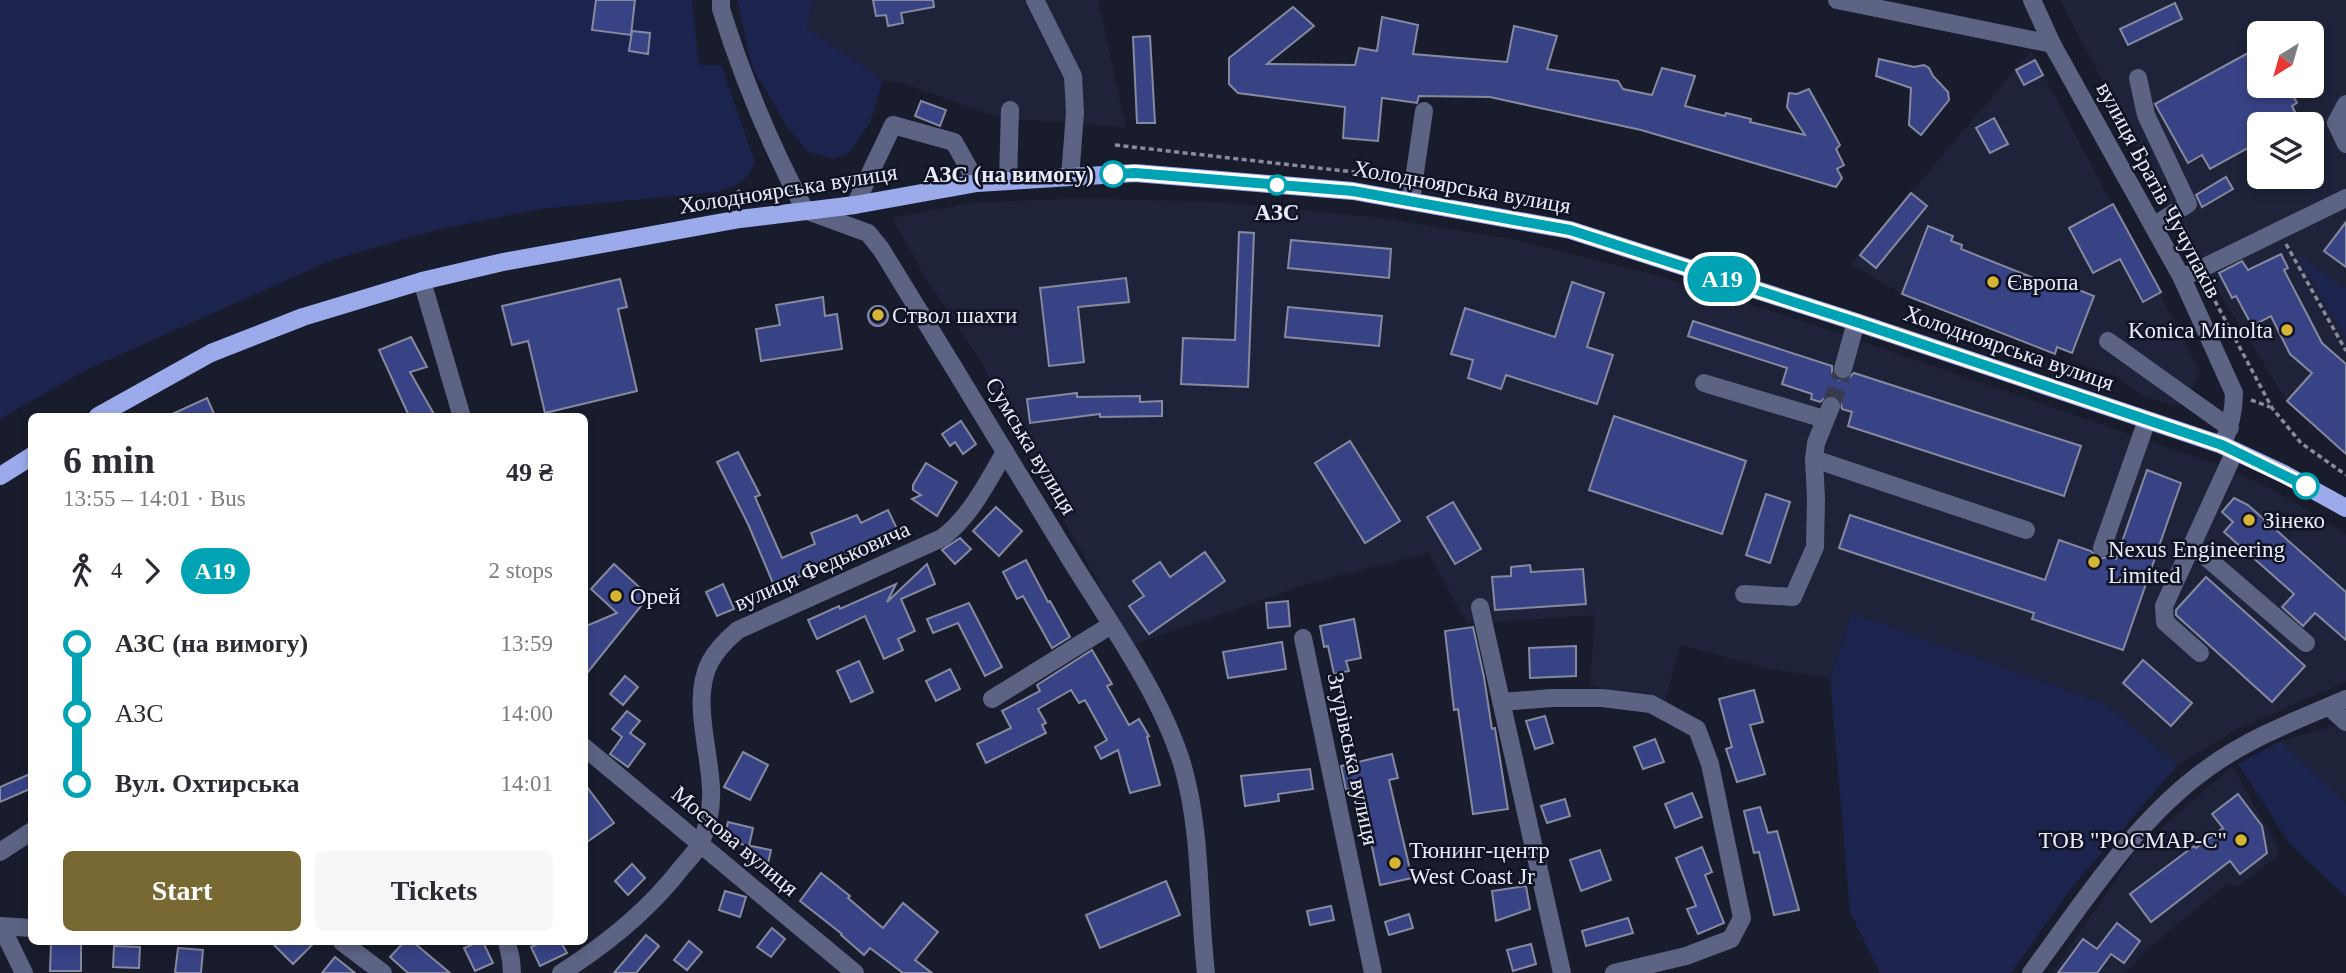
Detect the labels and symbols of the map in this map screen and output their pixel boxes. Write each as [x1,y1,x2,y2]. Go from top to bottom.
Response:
north arrow [2247,21,2324,98]
street label: вулиця Братів Чучупаків [2091,78,2227,302]
street label: Холодноярська вулиця [1351,156,1573,219]
street label: Холодноярська вулиця [677,159,899,219]
marker: АЗС (на вимогу) [1100,161,1126,187]
place label: АЗС (на вимогу) [923,162,1094,187]
marker: АЗС [1267,175,1287,195]
place label: АЗС [1255,200,1299,225]
line badge: А19 [1682,256,1762,302]
place label: Європа [2007,270,2079,295]
marker: Європа [1985,274,2001,290]
street label: Холодноярська вулиця [1901,300,2118,396]
place label: Ствол шахти [892,303,1017,328]
marker: Ствол шахти [870,307,886,323]
place label: Konica Minolta [2128,318,2273,343]
marker: Konica Minolta [2279,322,2295,338]
street label: Сумська вулиця [980,373,1082,519]
unlabelled marker [2293,473,2319,499]
place label: Зінеко [2263,508,2325,533]
marker: Зінеко [2241,512,2257,528]
street label: вулиця Федьковича [730,516,914,616]
place label: Nexus Engineering Limited [2108,537,2285,588]
marker: Nexus Engineering Limited [2086,554,2102,570]
place label: Орей [630,584,681,609]
marker: Орей [608,588,624,604]
street label: Згурівська вулиця [1322,670,1384,848]
street label: Мостова вулиця [667,781,804,901]
place label: ТОВ "РОСМАР-С" [2039,828,2227,853]
marker: ТОВ "РОСМАР-С" [2233,832,2249,848]
place label: Тюнинг-центр West Coast Jr [1409,838,1550,889]
marker: Тюнинг-центр West Coast Jr [1387,855,1403,871]

